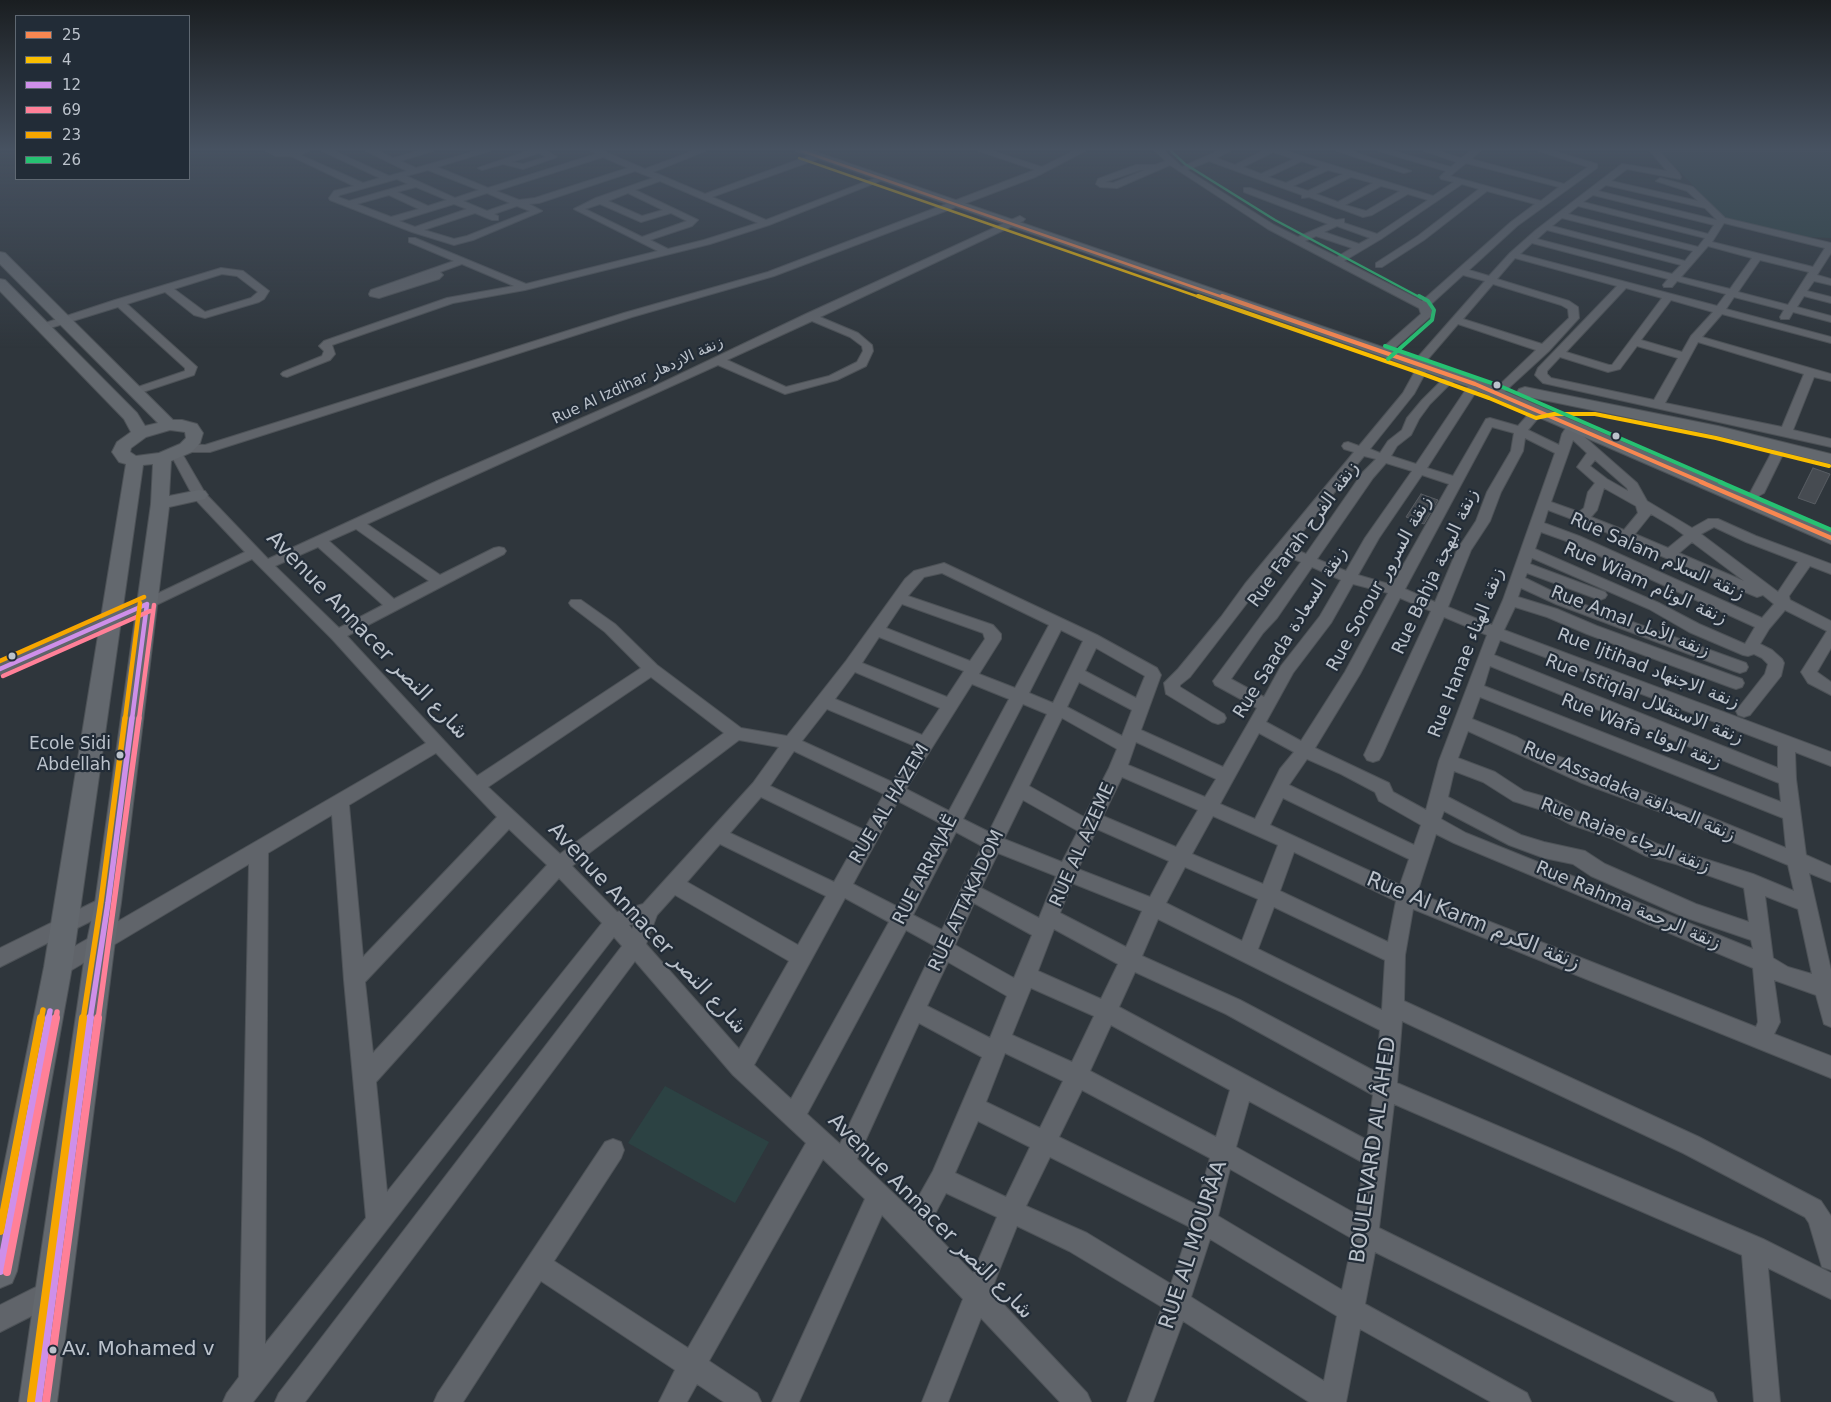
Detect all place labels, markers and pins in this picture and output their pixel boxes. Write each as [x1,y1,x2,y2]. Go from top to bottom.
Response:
unlabelled marker [1492,380,1502,390]
unlabelled marker [1611,431,1621,441]
unlabelled marker [7,651,17,661]
place label: Ecole Sidi Abdellah [29,735,111,775]
marker: Ecole Sidi Abdellah [115,750,125,760]
place label: Av. Mohamed v [62,1338,215,1362]
marker: Av. Mohamed v [48,1345,58,1355]

